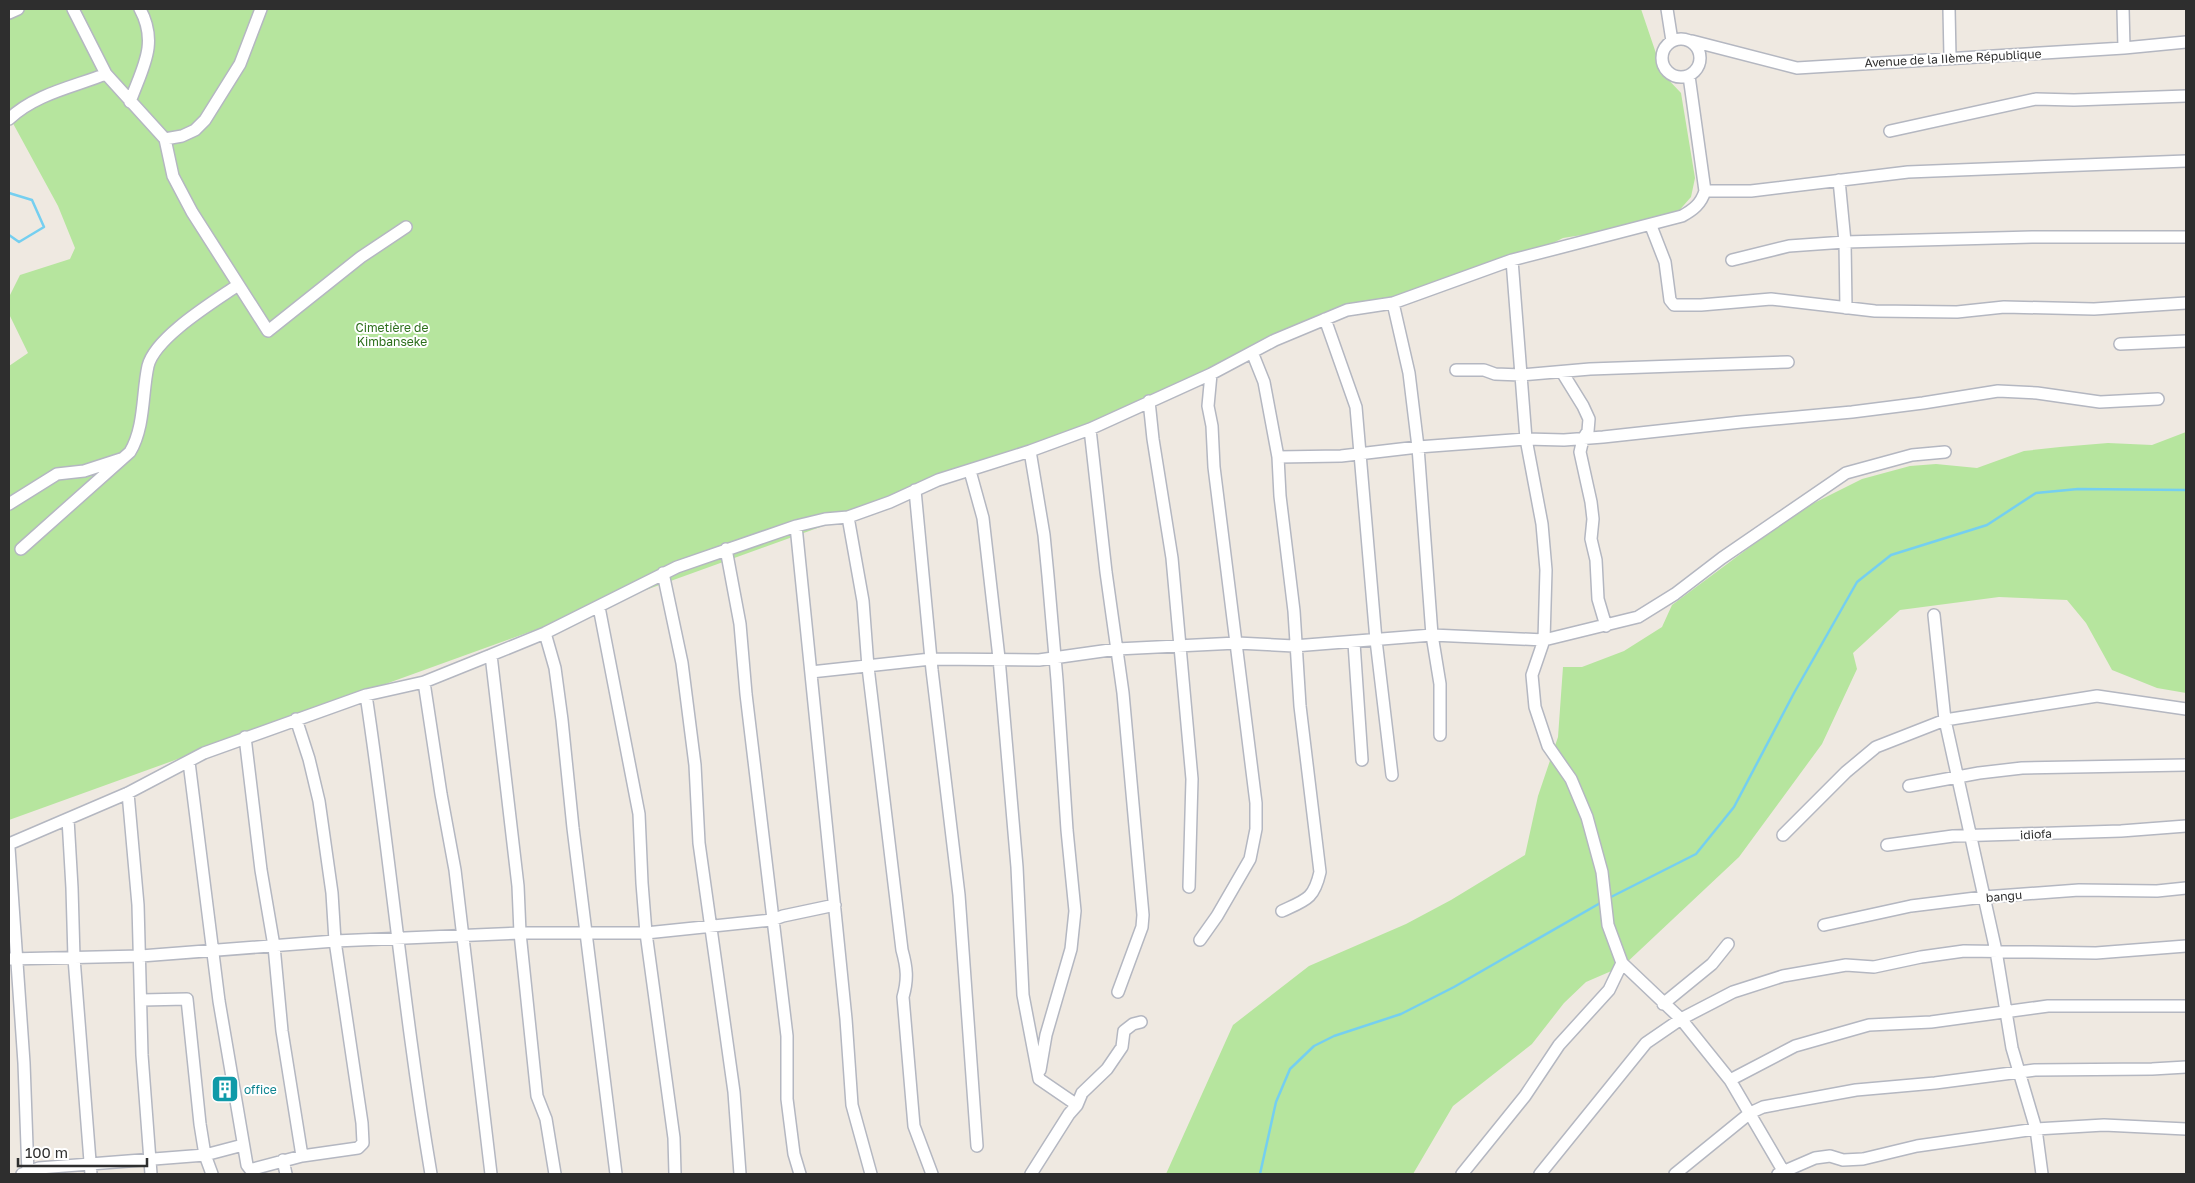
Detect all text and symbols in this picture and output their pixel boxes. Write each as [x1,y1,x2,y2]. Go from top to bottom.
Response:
street label: Avenue de la IIème République [1864,46,2042,70]
park label: Cimetière de Kimbanseke [356,320,428,349]
street label: idiofa [2020,826,2052,842]
street label: bangu [1985,887,2023,905]
building icon: office [210,1074,240,1104]
place label: office [244,1082,277,1097]
scale bar [18,1136,146,1168]
text: 100 m [25,1143,68,1161]

